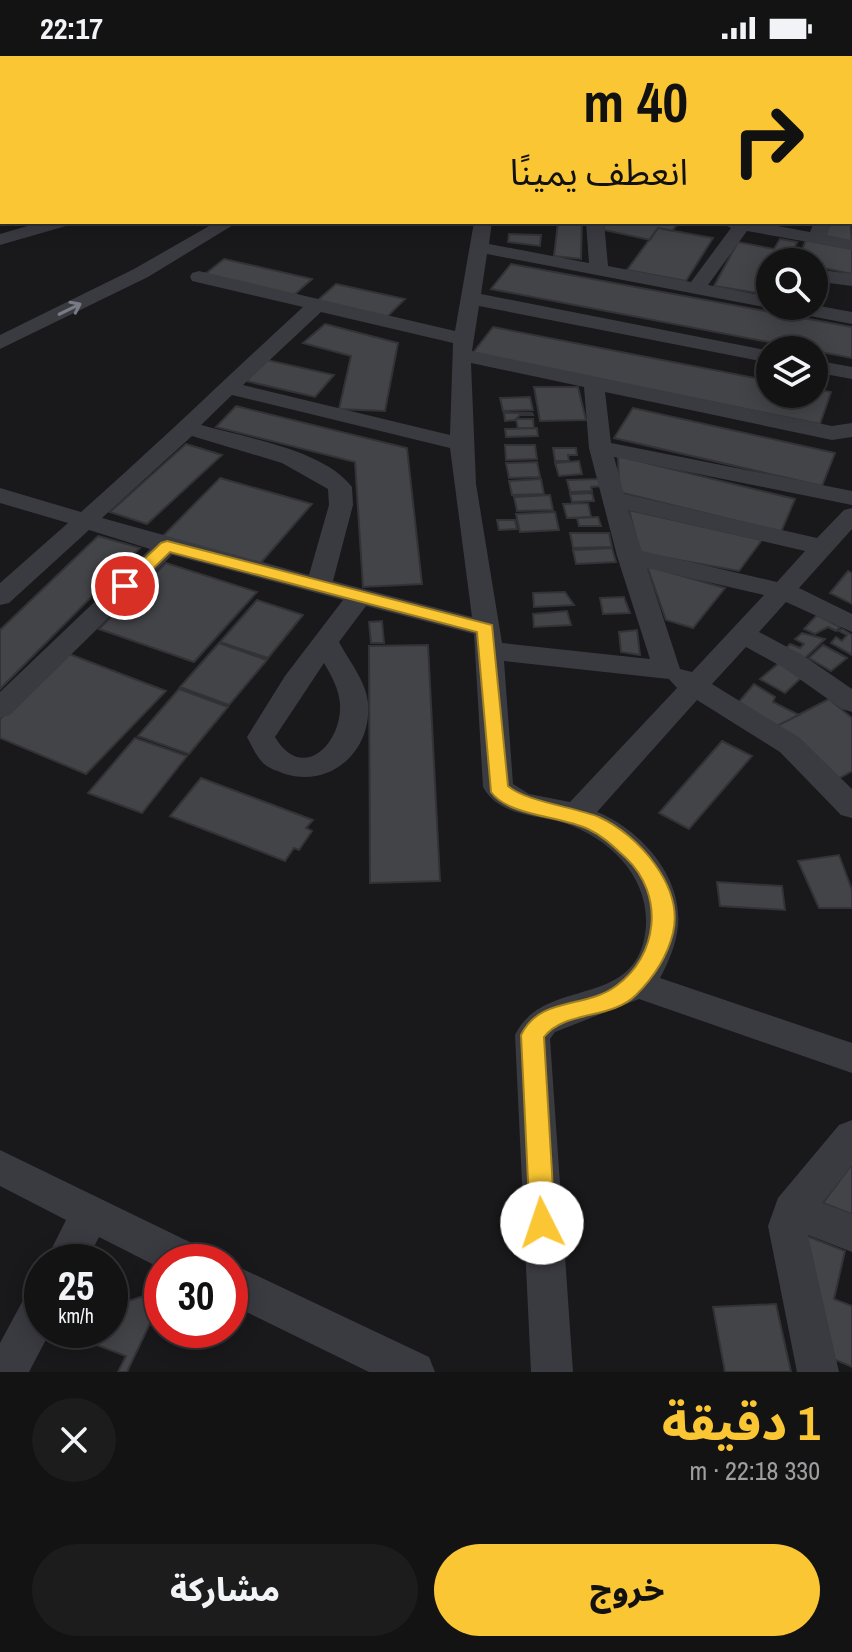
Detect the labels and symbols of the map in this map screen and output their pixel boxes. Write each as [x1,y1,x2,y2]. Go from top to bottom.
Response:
one-way arrow [58,301,82,317]
pin [91,552,159,620]
position arrow [500,1181,584,1265]
speed limit sign: 30 [144,1244,248,1348]

